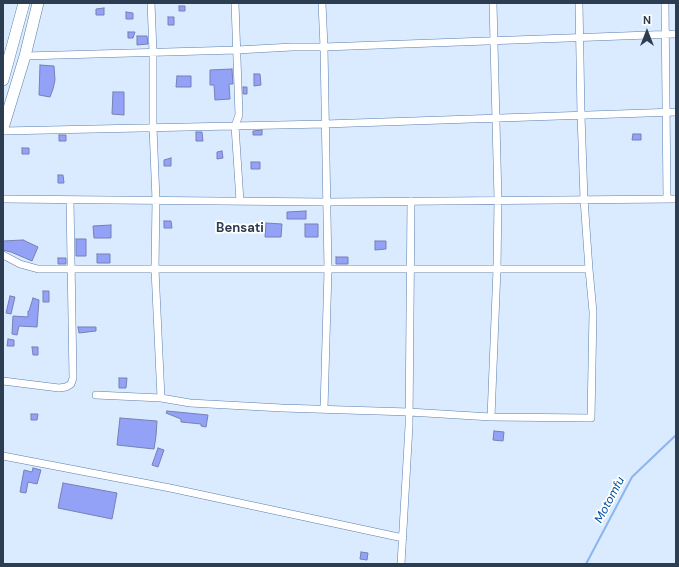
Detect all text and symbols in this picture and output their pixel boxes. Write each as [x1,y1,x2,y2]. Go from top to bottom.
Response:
north arrow [627,12,667,52]
text: N [643,13,651,27]
district label: Bensati [216,221,264,237]
water label: Motomfu [592,474,628,526]

